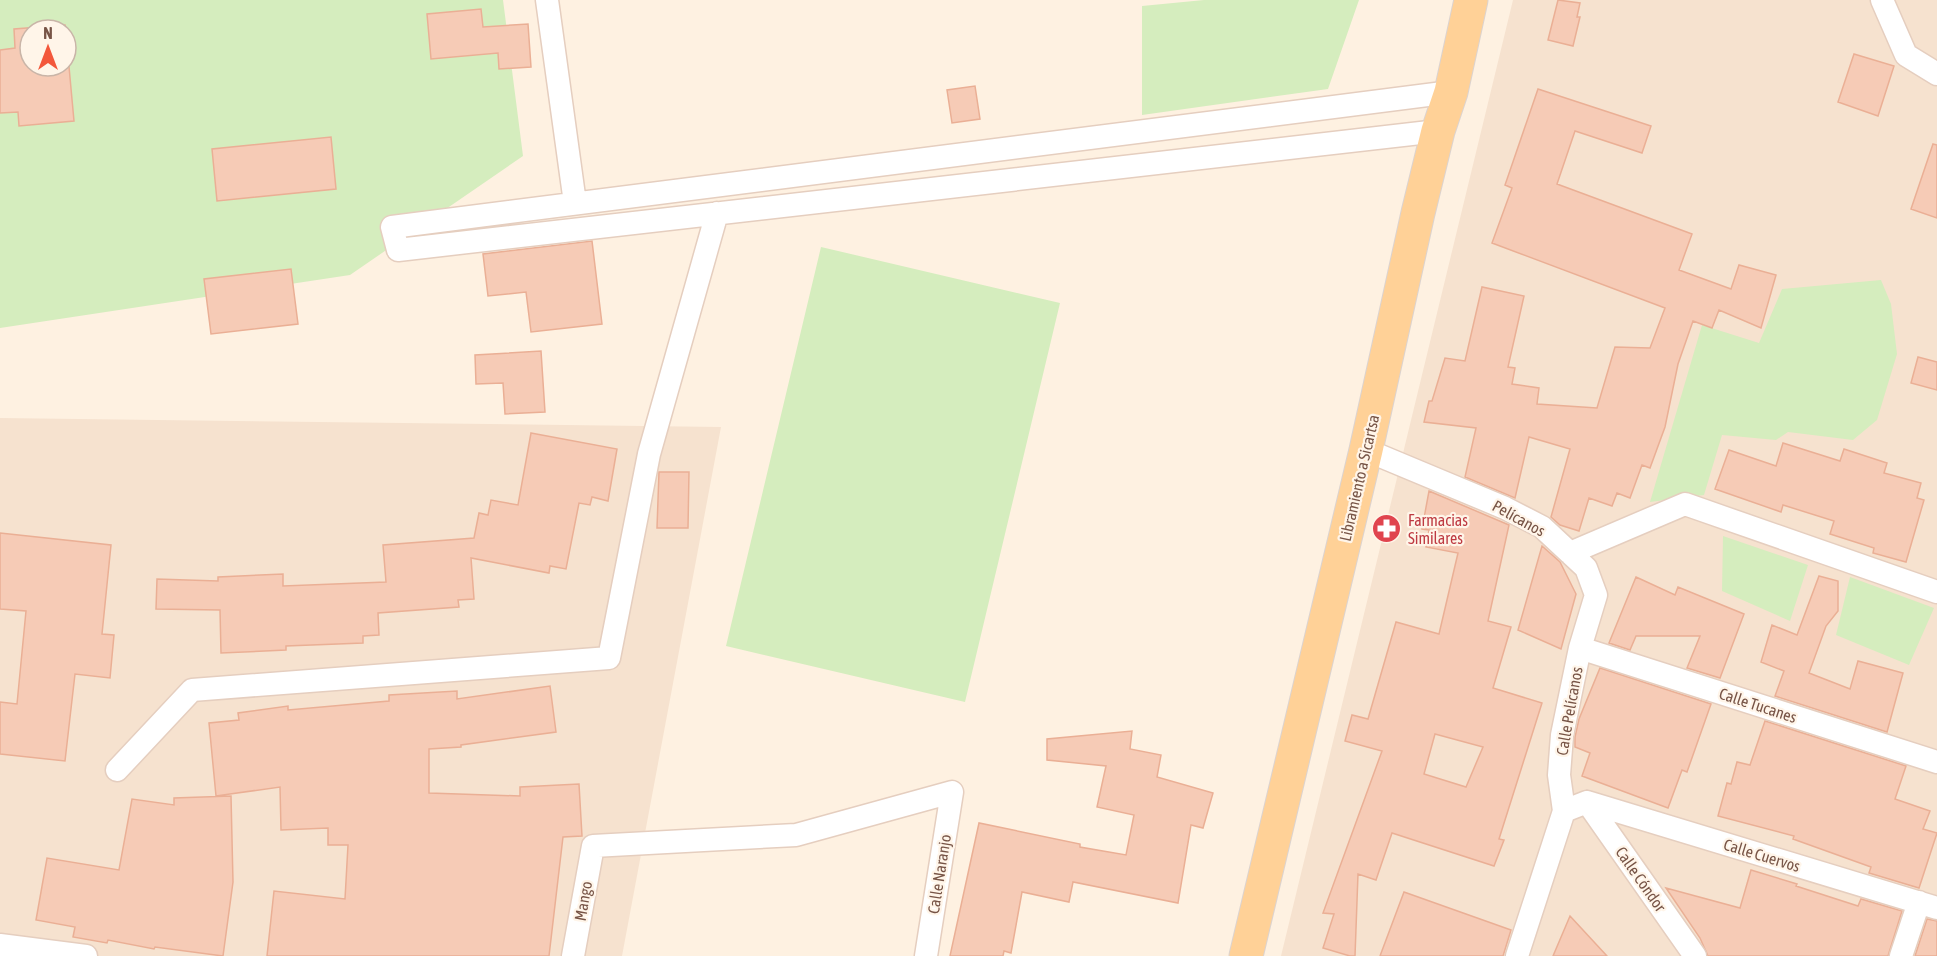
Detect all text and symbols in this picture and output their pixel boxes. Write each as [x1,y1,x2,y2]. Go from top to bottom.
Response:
north arrow [18,18,78,78]
text: N [43,24,53,42]
street label: Libramiento a Sicartsa [1336,413,1382,543]
street label: Pelícanos [1490,496,1549,540]
place label: Farmacias Similares [1408,511,1468,547]
pharmacy icon: Farmacias Similares [1371,513,1403,545]
street label: Calle Pelícanos [1552,665,1586,757]
street label: Calle Tucanes [1717,684,1799,726]
street label: Calle Naranjo [924,833,955,915]
street label: Calle Cuervos [1722,835,1803,875]
street label: Calle Cóndor [1612,843,1670,915]
street label: Mango [571,880,596,922]

